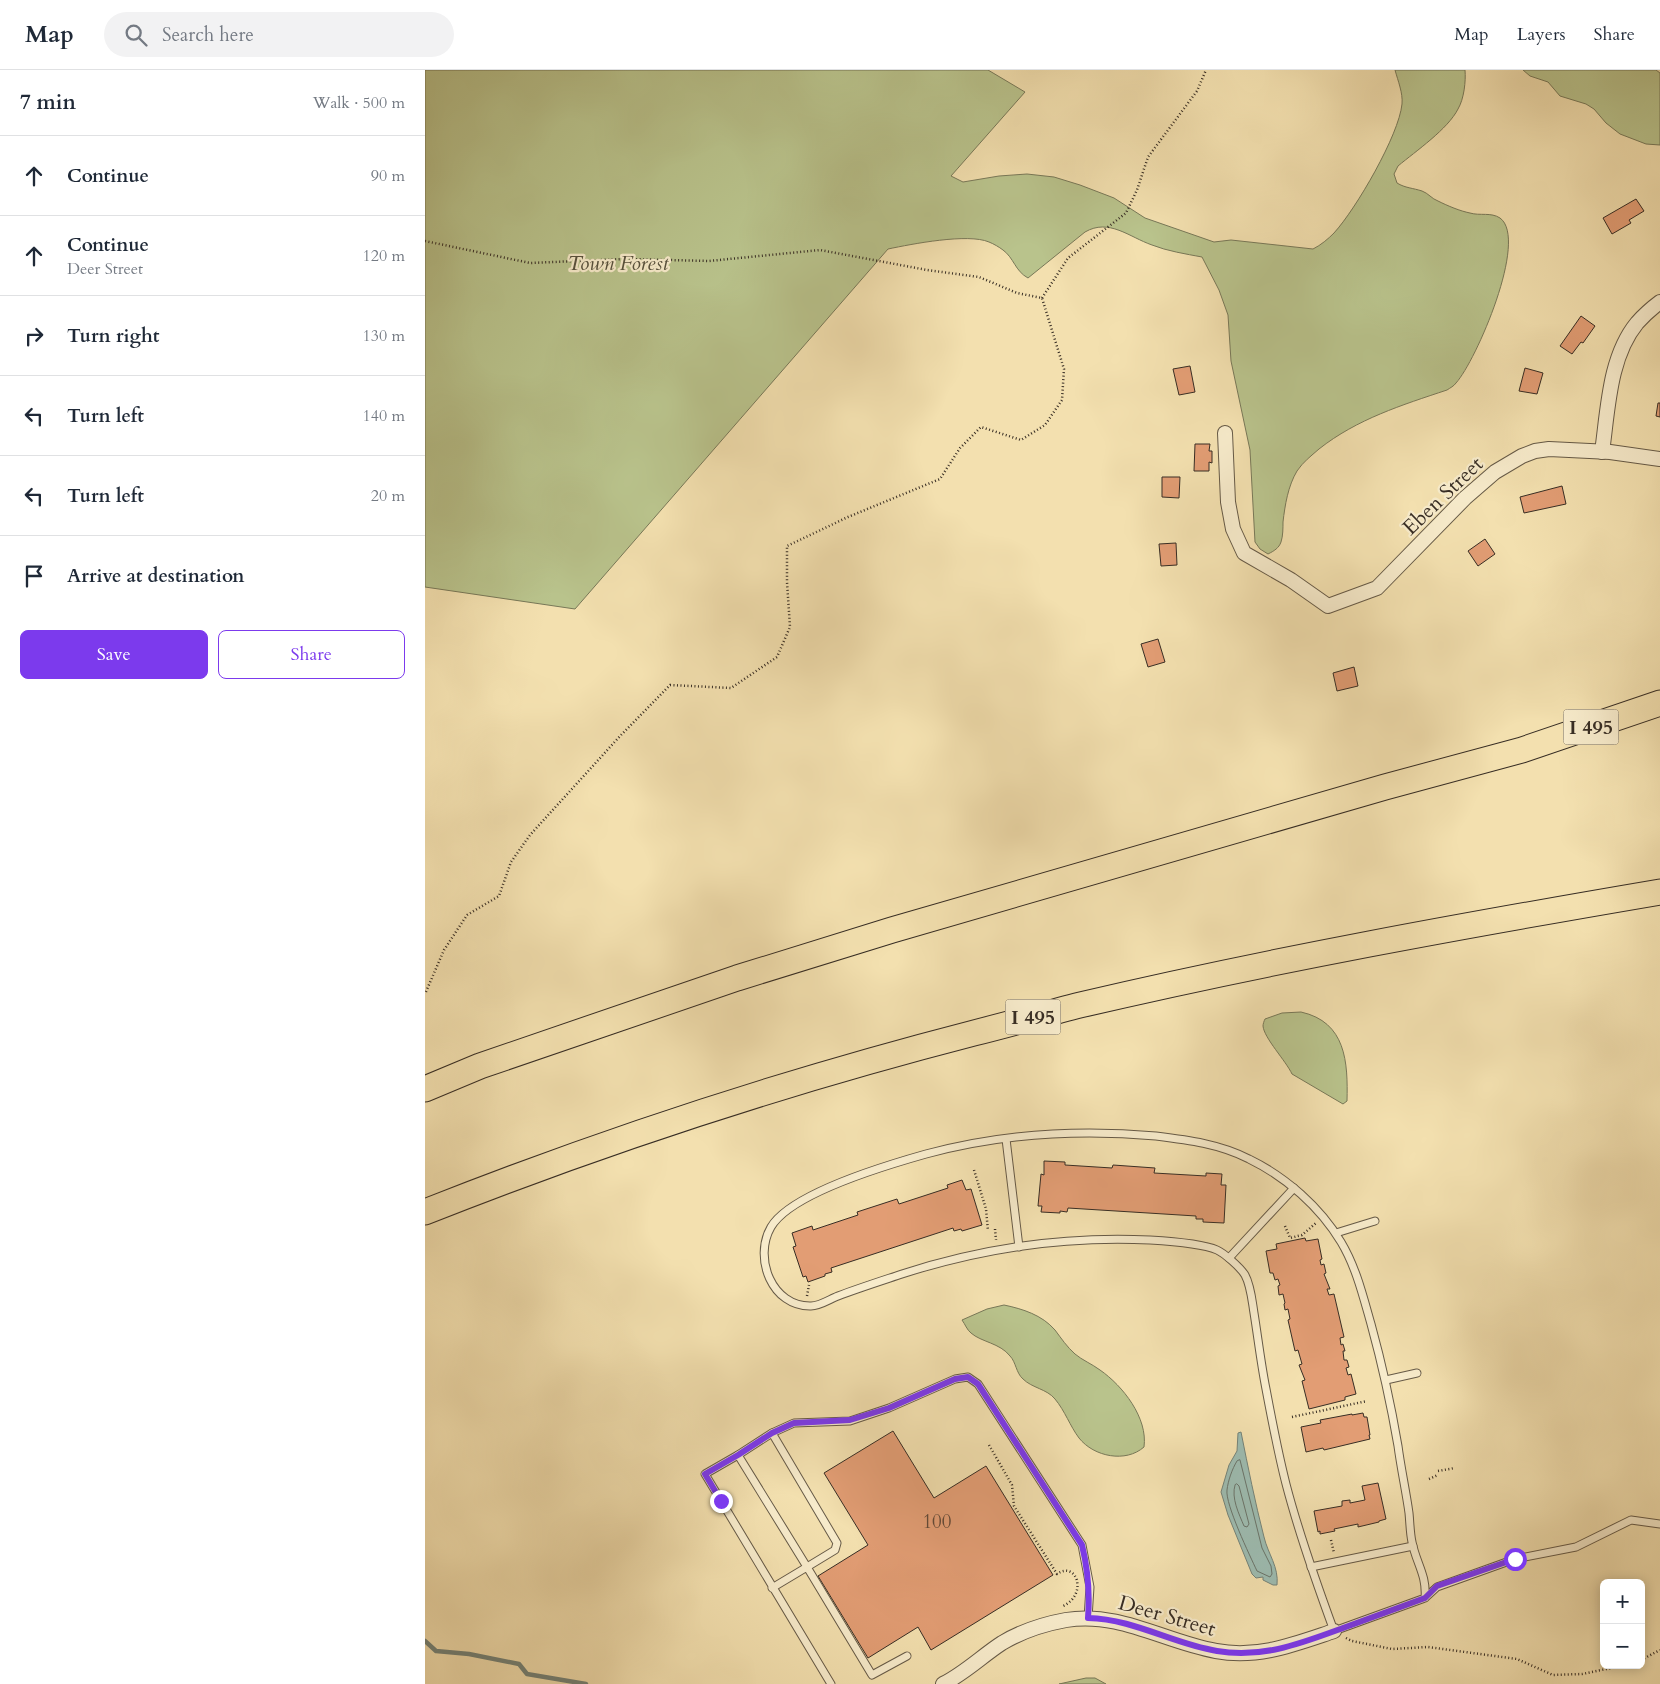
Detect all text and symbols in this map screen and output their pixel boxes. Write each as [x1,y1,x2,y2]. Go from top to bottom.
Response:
search box [104,12,454,57]
text: Map [25,18,74,51]
icon: search [122,21,150,49]
text: Search here [162,22,254,48]
text: Map [1454,22,1489,47]
text: Layers [1517,22,1566,47]
text: Share [1594,22,1635,47]
text: 7 min [20,88,76,117]
text: Walk · 500 m [313,92,405,114]
icon: ahead [20,162,48,190]
text: Continue [67,163,149,189]
text: 90 m [371,165,405,187]
text: Continue [67,232,149,258]
icon: ahead [20,242,48,270]
text: 120 m [363,245,405,267]
park label: Town Forest [568,249,670,278]
text: Deer Street [67,258,143,280]
icon: right [20,322,48,350]
text: Turn right [67,323,159,349]
text: 130 m [363,325,405,347]
icon: left [20,402,48,430]
text: Turn left [67,403,144,429]
text: 140 m [363,405,405,427]
street label: Eben Street [1396,450,1490,542]
icon: left [20,482,48,510]
text: Turn left [67,483,144,509]
text: 20 m [371,485,405,507]
icon: arrive [20,562,48,590]
text: Arrive at destination [67,563,244,589]
button: Save [20,630,208,679]
button: Share [218,630,405,679]
road number: I 495 [1563,710,1619,744]
road number: I 495 [1005,1000,1061,1034]
route end [710,1490,733,1513]
house number: 100 [922,1509,952,1535]
route start [1504,1548,1527,1571]
map controls [1600,1579,1645,1669]
button: + [1600,1579,1645,1624]
street label: Deer Street [1115,1588,1219,1644]
button: − [1600,1624,1645,1669]

